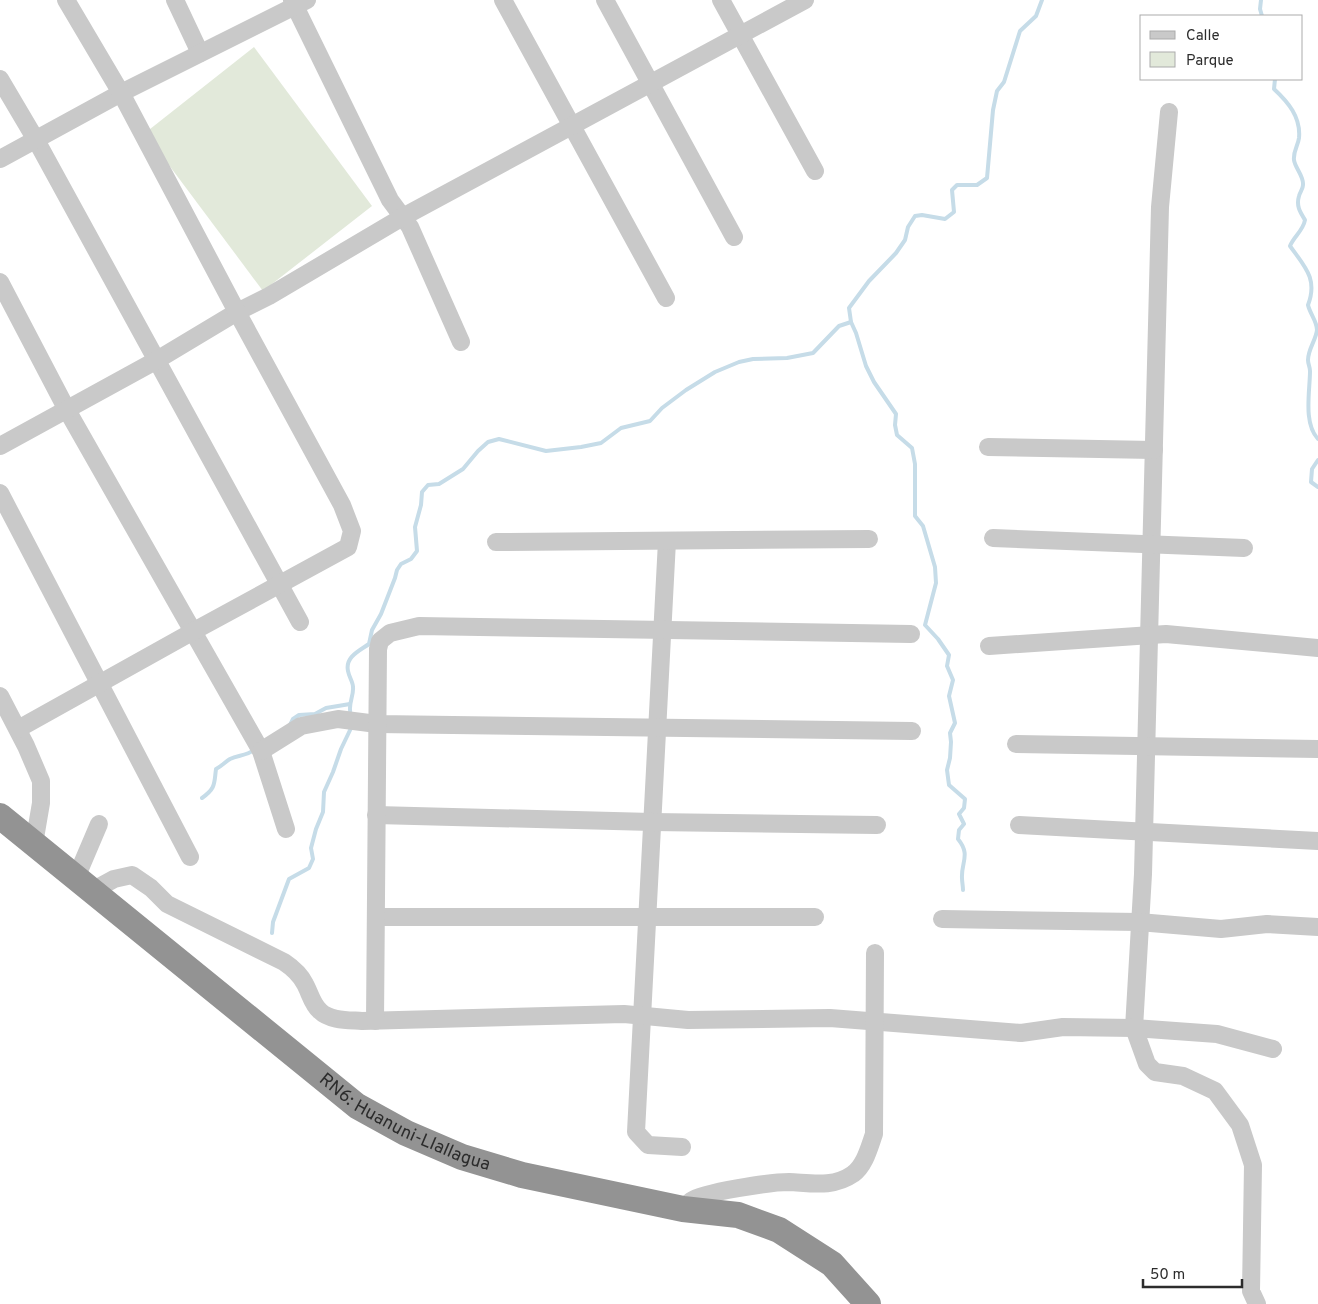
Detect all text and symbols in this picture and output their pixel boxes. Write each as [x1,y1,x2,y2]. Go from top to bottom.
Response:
legend [1140,15,1303,80]
text: Calle [1186,27,1220,46]
text: Parque [1186,52,1234,71]
street label: RN6: Huanuni-Llallagua [314,1068,493,1176]
scale bar [1143,1256,1242,1288]
text: 50 m [1150,1266,1185,1285]

